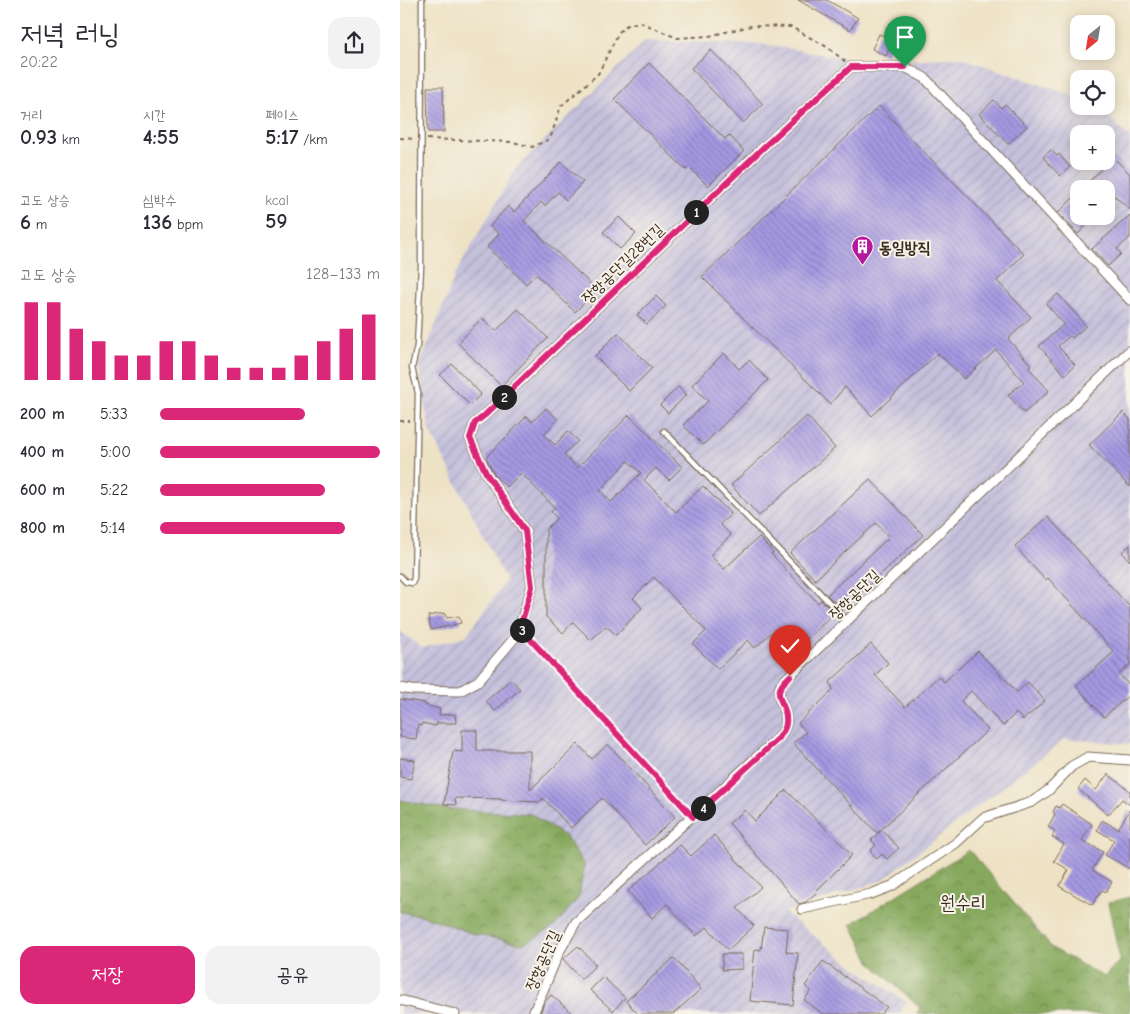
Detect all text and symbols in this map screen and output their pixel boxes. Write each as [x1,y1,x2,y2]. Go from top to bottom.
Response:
north arrow [1070,15,1115,60]
map controls [1070,15,1115,225]
pin [884,16,926,67]
button: share [328,17,380,69]
text: 저녁 러닝 [20,18,120,50]
icon: arrive [891,23,919,51]
text: 20:22 [20,53,58,71]
button: locate [1070,70,1115,115]
text: 거리 [20,107,43,124]
text: 시간 [143,107,165,124]
text: 페이스 [265,107,299,124]
text: 0.93 [20,125,57,149]
text: 4:55 [143,125,179,149]
text: 5:17 [265,125,299,149]
button: + [1070,125,1115,170]
text: km [57,131,80,148]
text: /km [299,131,328,148]
button: − [1070,180,1115,225]
text: 고도 상승 [20,192,70,209]
text: 심박수 [143,192,176,209]
text: kcal [265,192,289,209]
pin: 1 [684,200,708,224]
text: 1 [694,204,699,221]
text: 59 [265,209,287,233]
text: 6 [20,210,31,234]
text: 136 [143,210,172,234]
text: m [31,216,47,233]
text: bpm [172,216,203,233]
street label: 장항공단길28번길 [578,220,667,307]
building icon: 동일방직 [851,235,875,266]
place label: 동일방직 [879,239,931,257]
text: 128–133 m [306,265,380,283]
text: 고도 상승 [20,266,77,284]
pin: 2 [492,384,516,410]
text: 2 [501,389,508,406]
text: 200 m [20,405,65,423]
text: 5:33 [100,405,128,423]
text: 400 m [20,443,64,461]
text: 5:00 [100,443,131,461]
text: 600 m [20,481,65,499]
text: 5:22 [100,481,128,499]
text: 800 m [20,519,65,537]
text: 5:14 [100,519,126,537]
street label: 장항공단길 [825,566,884,624]
pin: 3 [510,618,534,642]
text: 3 [519,622,526,639]
pin [769,625,811,676]
icon: check [776,632,804,660]
pin: 4 [690,796,716,820]
text: 4 [700,800,707,817]
district label: 원수리 [940,892,986,914]
street label: 장항공단길 [522,927,564,993]
button: 저장 [20,946,195,1004]
button: 공유 [205,946,380,1004]

